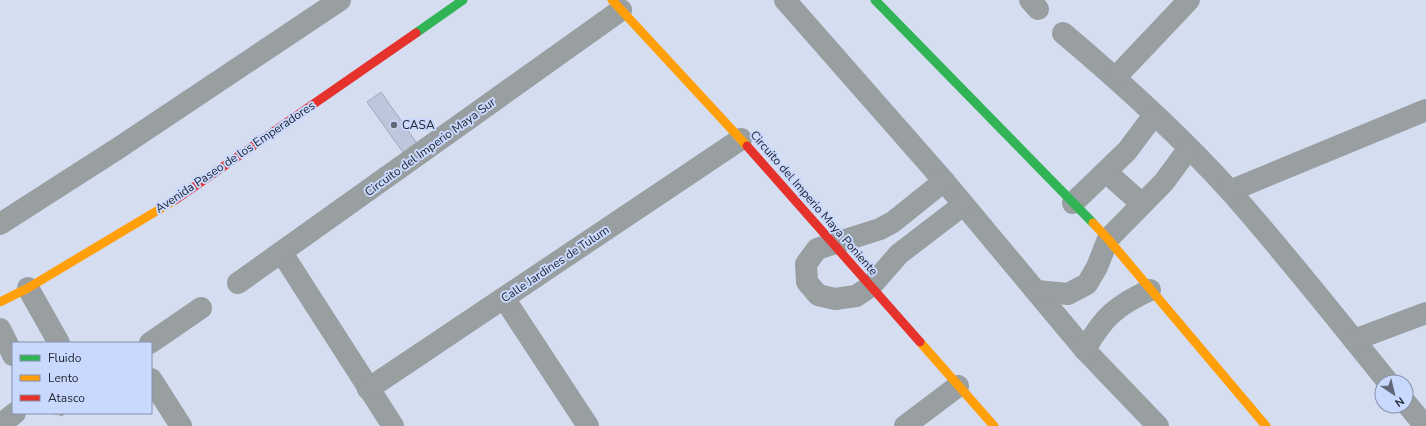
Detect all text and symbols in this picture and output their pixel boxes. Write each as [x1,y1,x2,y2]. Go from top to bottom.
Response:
street label: Circuito del Imperio Maya Sur [361,94,499,200]
street label: Avenida Paseo de los Emperadores [152,97,318,217]
place label: CASA [402,117,435,133]
marker: CASA [389,120,399,130]
street label: Circuito del Imperio Maya Poniente [747,127,881,279]
street label: Calle Jardines de Tulum [498,222,612,306]
legend [12,342,152,414]
text: Fluido [48,350,82,366]
text: Lento [48,370,79,386]
north arrow [1374,374,1414,414]
text: Atasco [48,390,85,406]
text: N [1392,393,1407,410]

